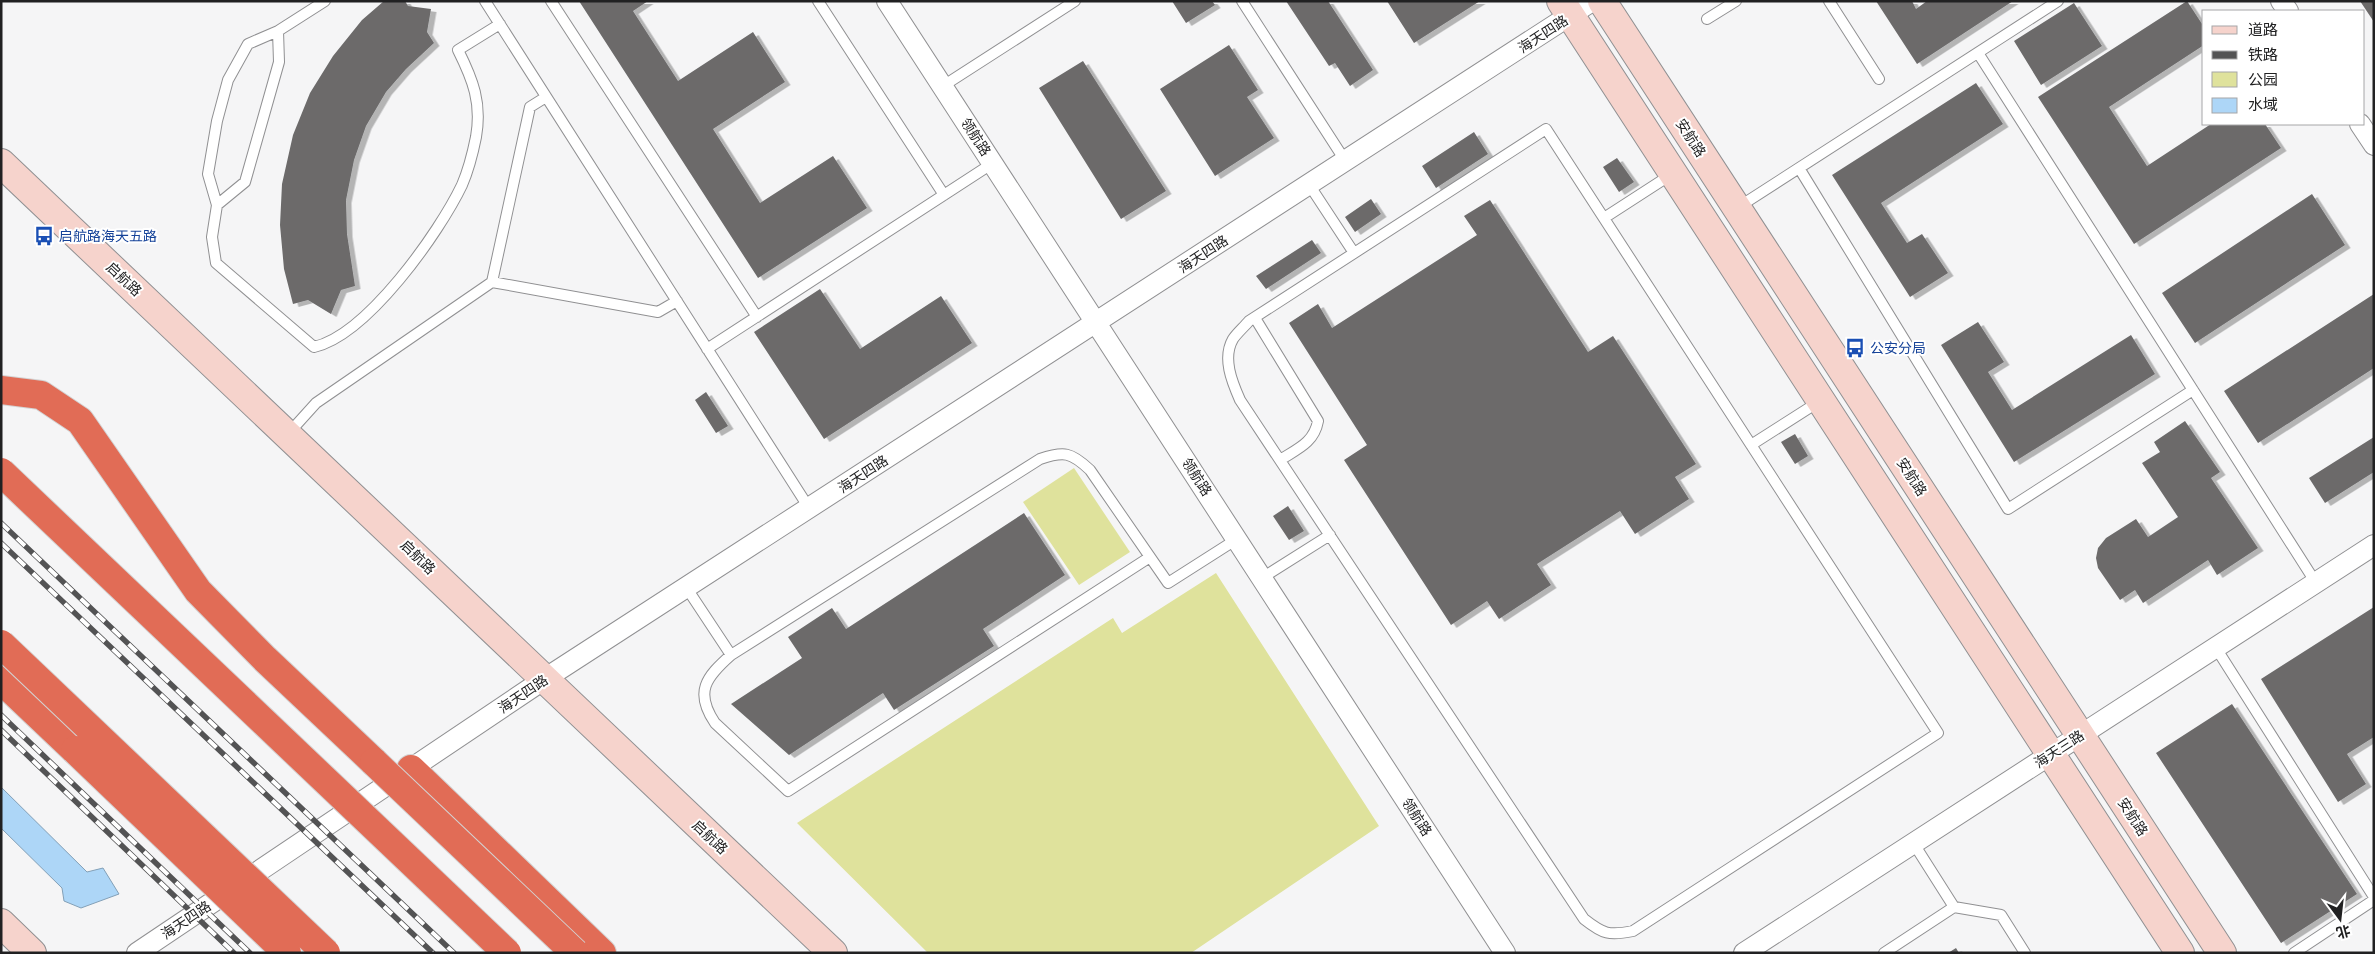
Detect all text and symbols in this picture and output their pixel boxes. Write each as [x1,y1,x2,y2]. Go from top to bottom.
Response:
street label: 海天四路 [1514,10,1572,58]
legend [2202,10,2365,125]
text: 道路 [2248,19,2278,40]
text: 铁路 [2248,44,2278,65]
text: 公园 [2248,69,2278,90]
text: 水域 [2248,94,2278,115]
street label: 领航路 [956,114,996,160]
street label: 安航路 [1671,115,1711,161]
bus stop icon: 启航路海天五路 [33,225,55,247]
place label: 启航路海天五路 [59,226,157,246]
street label: 海天四路 [1174,230,1232,278]
street label: 启航路 [102,257,146,301]
bus stop icon: 公安分局 [1844,337,1866,359]
place label: 公安分局 [1870,338,1926,358]
street label: 海天四路 [834,450,892,498]
street label: 领航路 [1177,454,1217,500]
street label: 安航路 [1892,454,1932,500]
street label: 启航路 [396,535,440,579]
street label: 海天四路 [494,670,552,718]
street label: 海天三路 [2030,725,2088,773]
street label: 领航路 [1397,794,1437,840]
street label: 安航路 [2113,794,2153,840]
street label: 启航路 [688,815,732,859]
north arrow [2315,894,2365,944]
street label: 海天四路 [157,896,215,944]
text: 北 [2334,920,2353,943]

